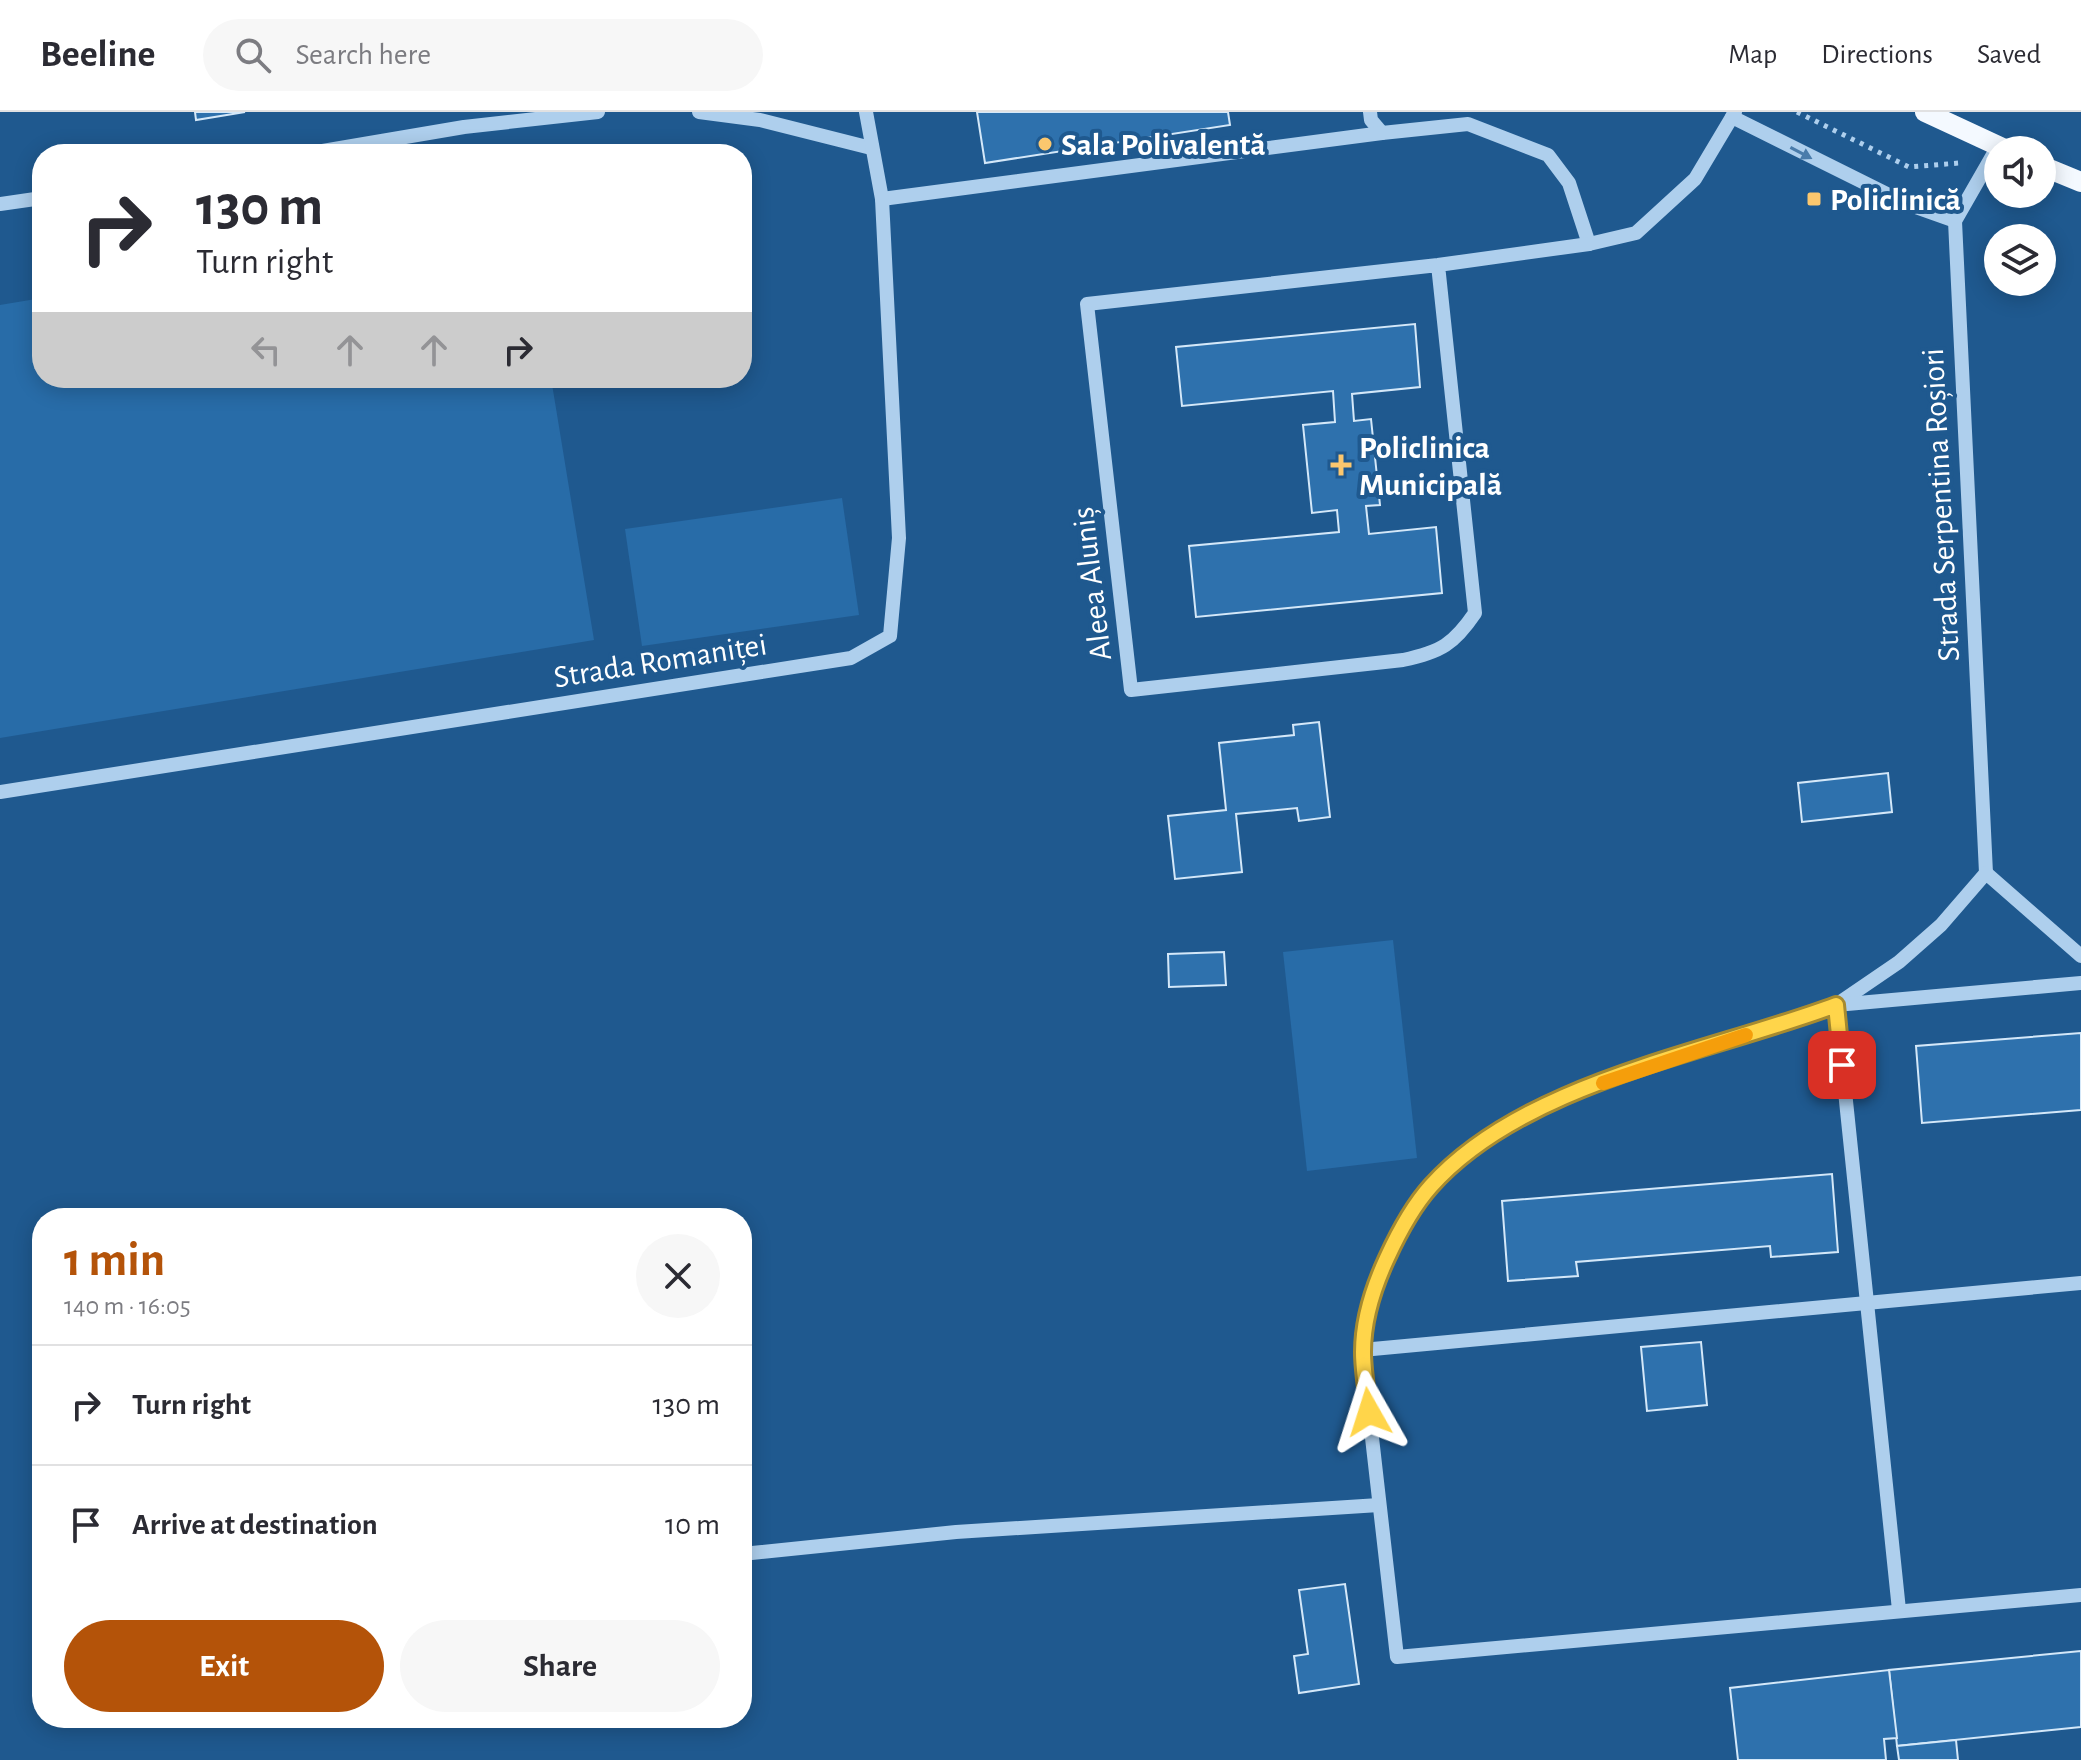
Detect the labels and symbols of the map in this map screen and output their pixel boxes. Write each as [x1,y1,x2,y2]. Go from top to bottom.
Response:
place label: Sala Polivalentă [1061,129,1266,161]
marker: Sala Polivalentă [1036,135,1054,153]
one-way arrow [1790,147,1813,160]
place label: Policlinică [1830,184,1961,216]
marker: Policlinică [1805,190,1823,208]
street label: Strada Serpentina Roșiori [1917,347,1967,662]
place label: Policlinica Municipală [1359,432,1502,501]
marker: Policlinica Municipală [1330,454,1352,476]
street label: Aleea Aluniș [1067,505,1119,662]
street label: Strada Romaniței [551,628,769,696]
pin [1808,1031,1876,1099]
position arrow [1327,1370,1411,1454]

